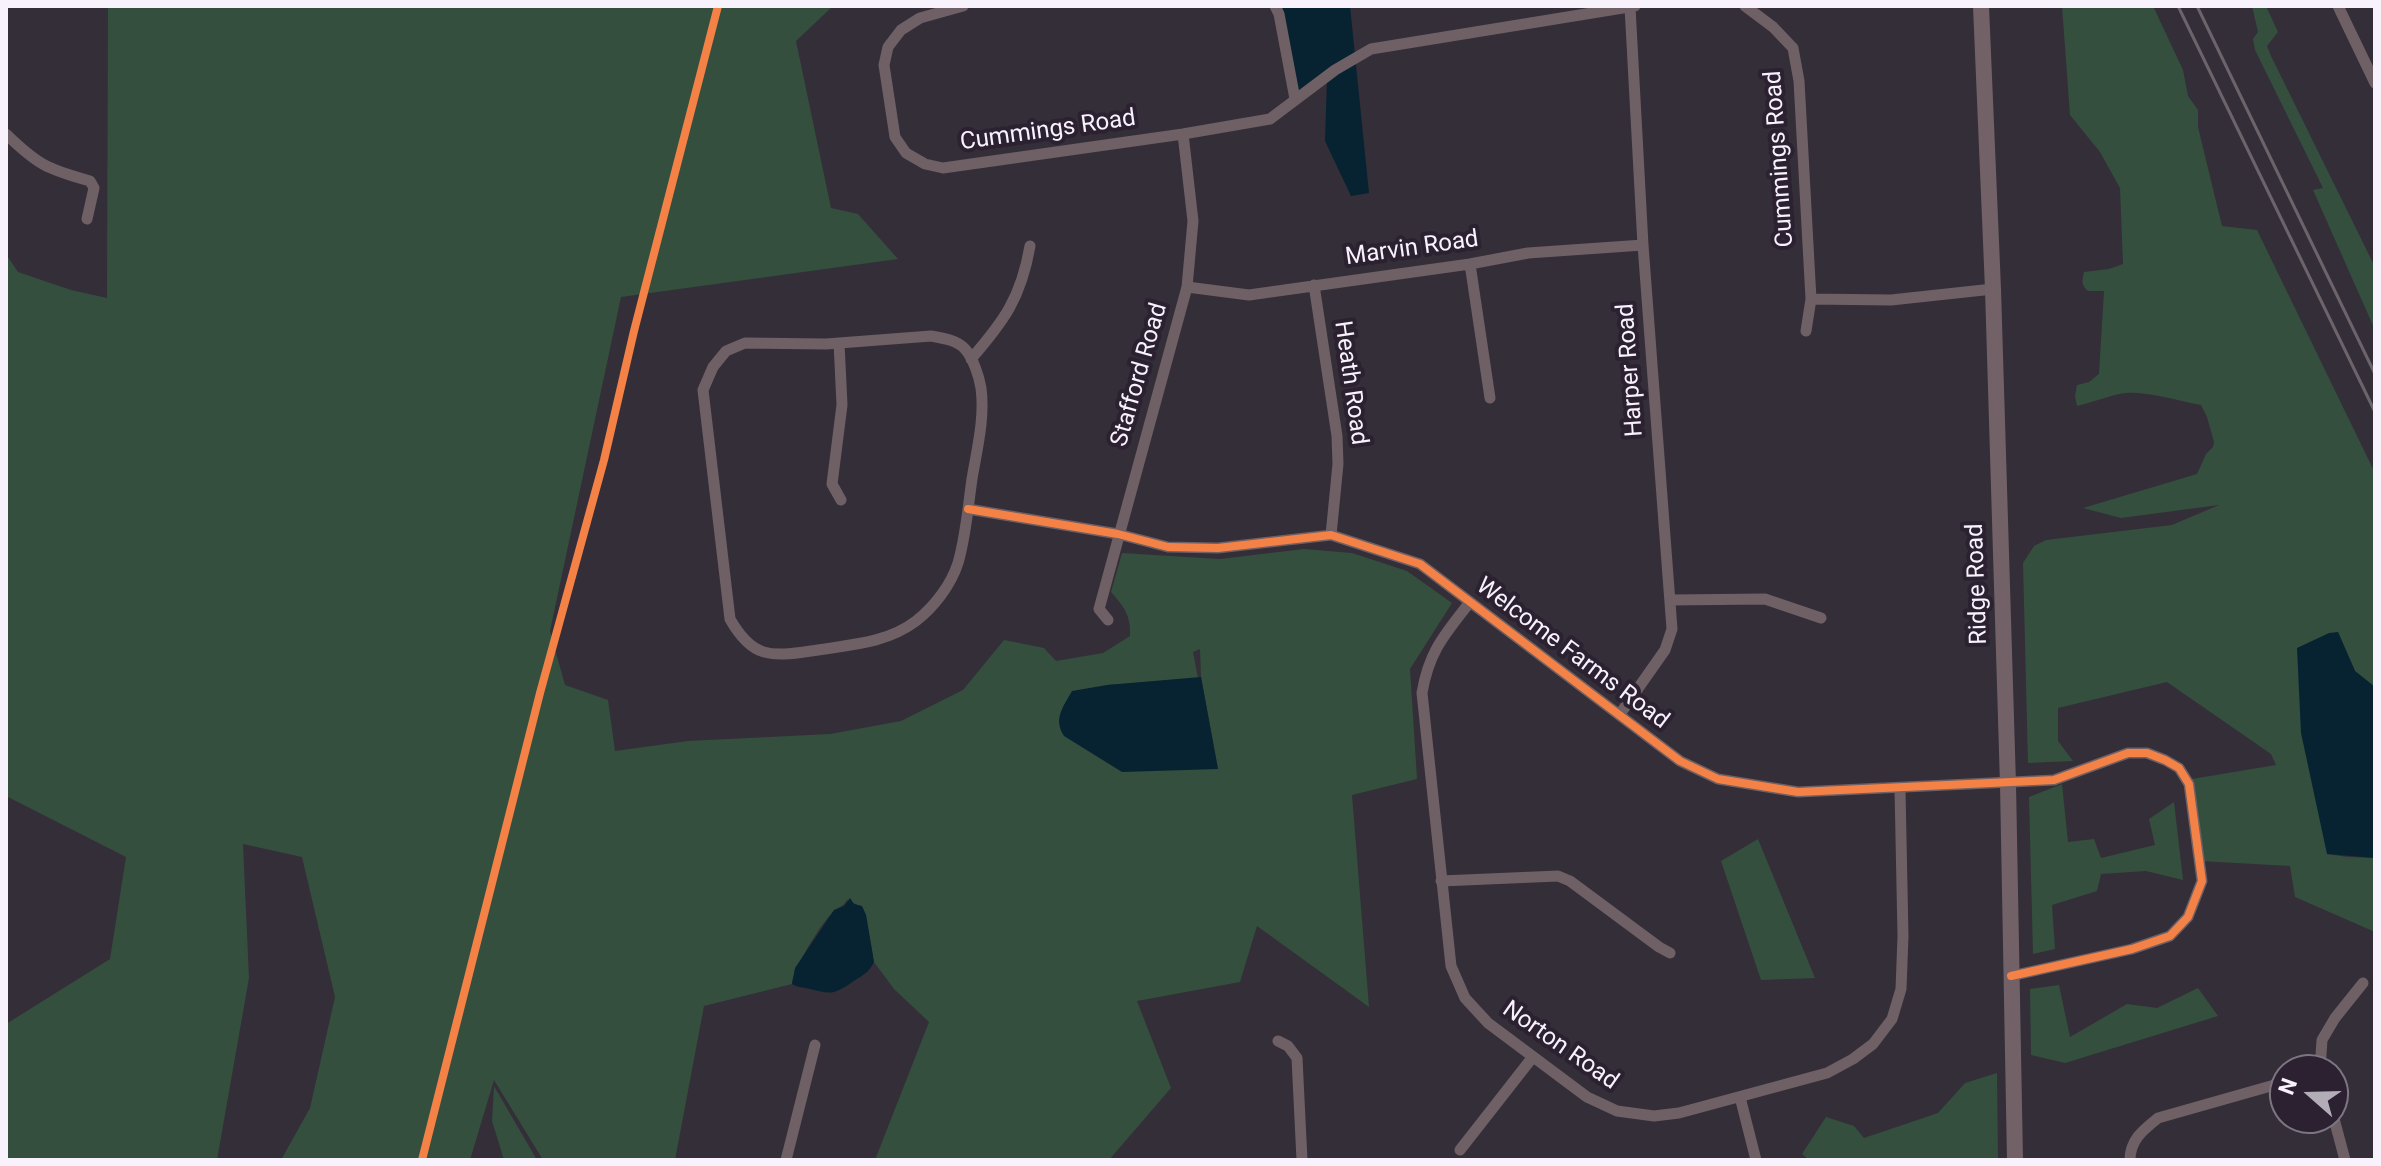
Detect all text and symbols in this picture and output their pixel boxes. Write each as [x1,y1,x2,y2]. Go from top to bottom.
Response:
street label: Cummings Road [1759,70,1801,248]
street label: Cummings Road [958,104,1138,158]
street label: Marvin Road [1344,225,1480,273]
street label: Stafford Road [1106,300,1174,450]
street label: Harper Road [1612,302,1650,438]
street label: Heath Road [1327,319,1373,447]
street label: Ridge Road [1961,523,1995,645]
street label: Welcome Farms Road [1470,572,1674,736]
street label: Norton Road [1496,995,1624,1097]
north arrow [2269,1054,2349,1134]
text: N [2273,1075,2302,1098]

